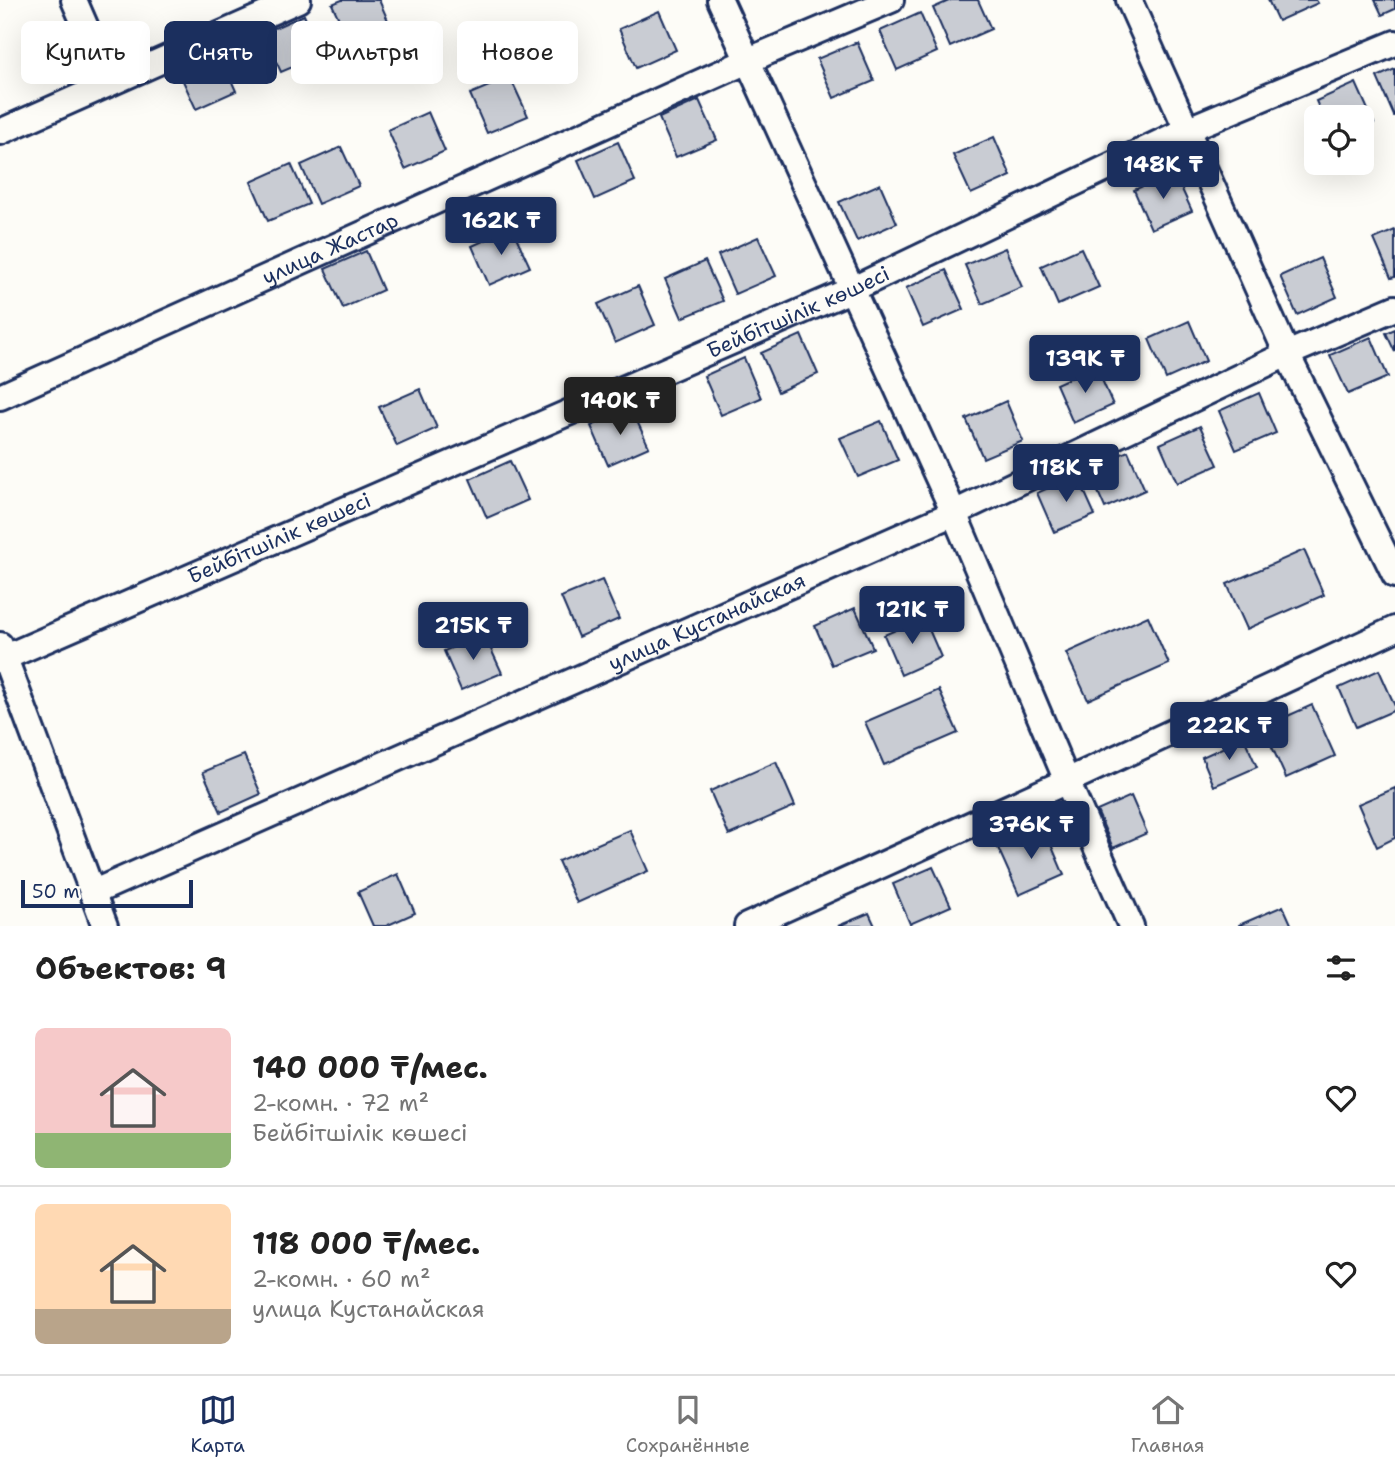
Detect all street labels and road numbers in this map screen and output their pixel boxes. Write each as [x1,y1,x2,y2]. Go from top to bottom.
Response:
street label: улица Жастар [258,206,403,291]
street label: Бейбітшілік көшесі [703,260,894,365]
street label: Бейбітшілік көшесі [183,486,375,590]
street label: улица Кустанайская [604,566,810,678]

